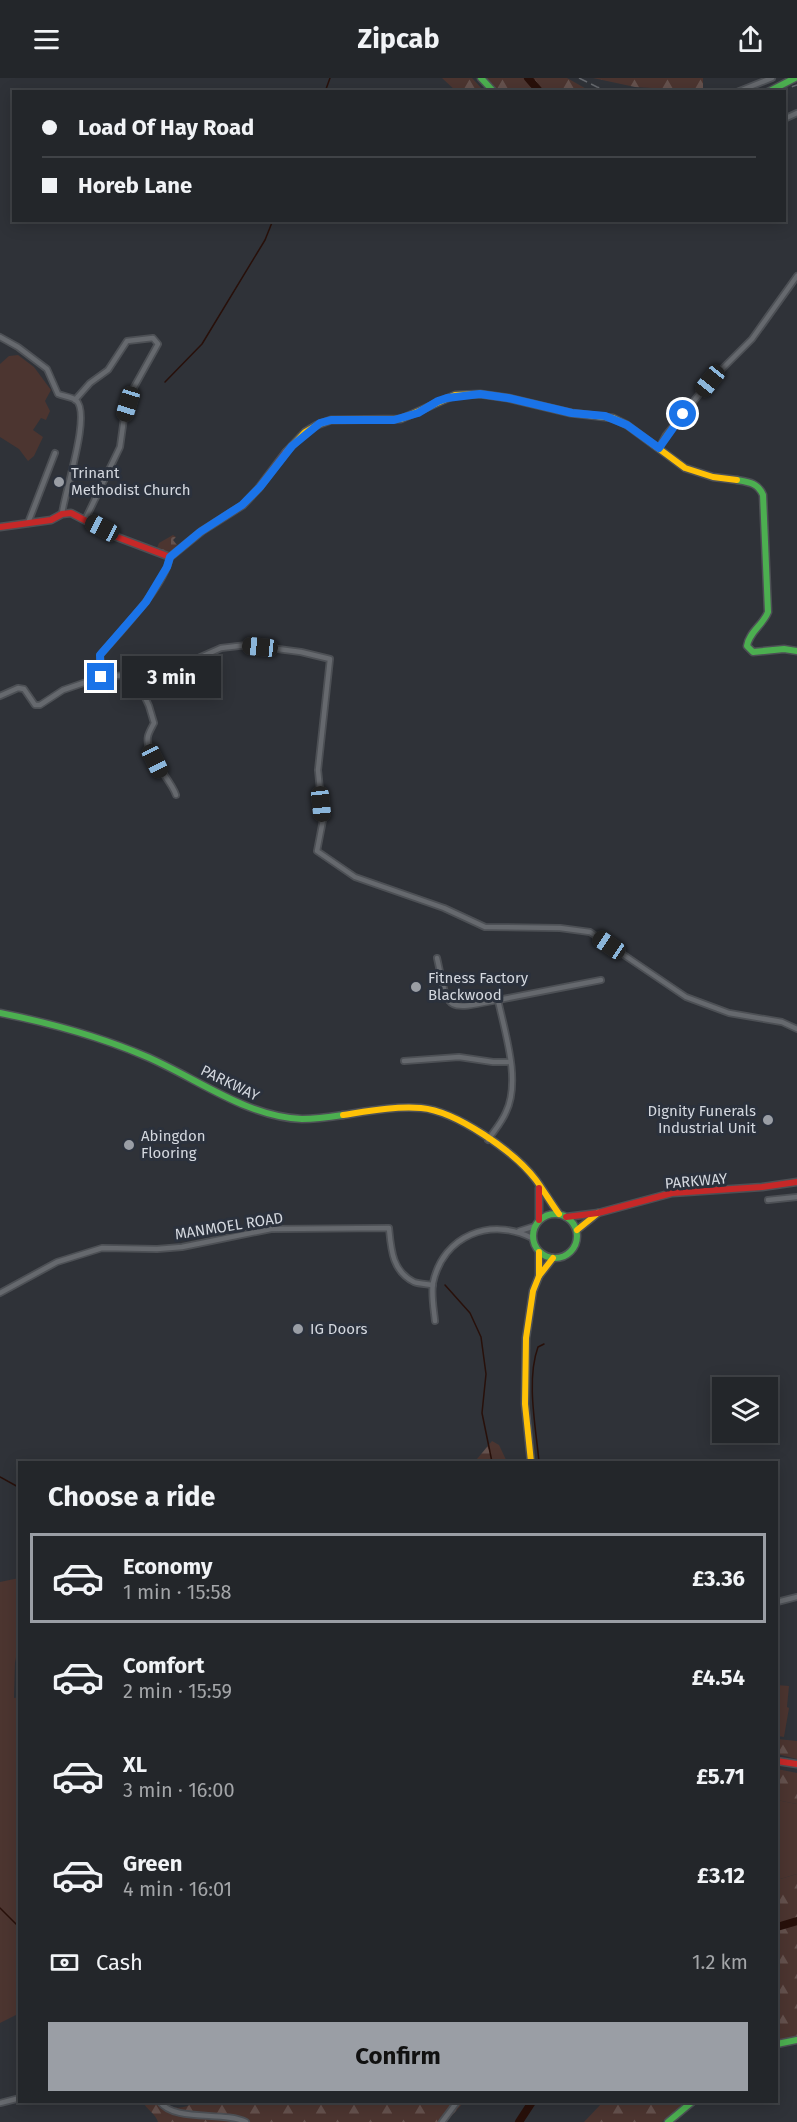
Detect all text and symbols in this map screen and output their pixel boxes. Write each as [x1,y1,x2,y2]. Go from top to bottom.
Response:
icon: menu [30,23,63,56]
text: Zipcab [358,23,440,55]
icon: share [734,23,767,56]
text: Load Of Hay Road [78,114,254,141]
text: Horeb Lane [78,172,192,199]
car [692,361,728,401]
car [114,384,142,424]
route start [669,400,696,427]
place label: Trinant Methodist Church [71,464,190,499]
marker: Trinant Methodist Church [52,475,66,489]
car [82,512,122,544]
car [241,636,279,658]
callout: 3 min [122,656,221,698]
route end [87,663,114,690]
text: 3 min [147,665,196,689]
car [139,741,171,781]
car [310,785,332,823]
car [589,927,629,963]
place label: Fitness Factory Blackwood [428,969,529,1004]
marker: Fitness Factory Blackwood [409,980,423,994]
street label: PARKWAY [198,1061,263,1105]
place label: Dignity Funerals Industrial Unit [647,1102,757,1137]
marker: Dignity Funerals Industrial Unit [761,1113,775,1127]
place label: Abingdon Flooring [141,1127,206,1162]
marker: Abingdon Flooring [122,1138,136,1152]
street label: PARKWAY [664,1169,729,1193]
street label: MANMOEL ROAD [174,1209,284,1243]
place label: IG Doors [310,1320,368,1338]
marker: IG Doors [291,1322,305,1336]
map controls [712,1377,778,1443]
button: layers [712,1377,778,1443]
text: Choose a ride [48,1481,215,1513]
icon: car [51,1551,105,1605]
text: Economy [123,1553,212,1580]
text: £3.36 [692,1565,745,1592]
text: 1 min · 15:58 [123,1580,231,1604]
icon: car [51,1650,105,1704]
text: Comfort [123,1652,204,1679]
text: £4.54 [692,1664,745,1691]
text: 2 min · 15:59 [123,1679,232,1703]
icon: car [51,1749,105,1803]
text: XL [123,1751,147,1778]
text: £5.71 [696,1763,745,1790]
text: 3 min · 16:00 [123,1778,235,1802]
icon: car [51,1848,105,1902]
text: Green [123,1850,182,1877]
text: £3.12 [697,1862,745,1889]
text: 4 min · 16:01 [123,1877,232,1901]
icon: cash [48,1946,81,1979]
text: Cash [96,1949,143,1976]
text: 1.2 km [692,1950,748,1974]
button: Confirm [48,2022,748,2091]

